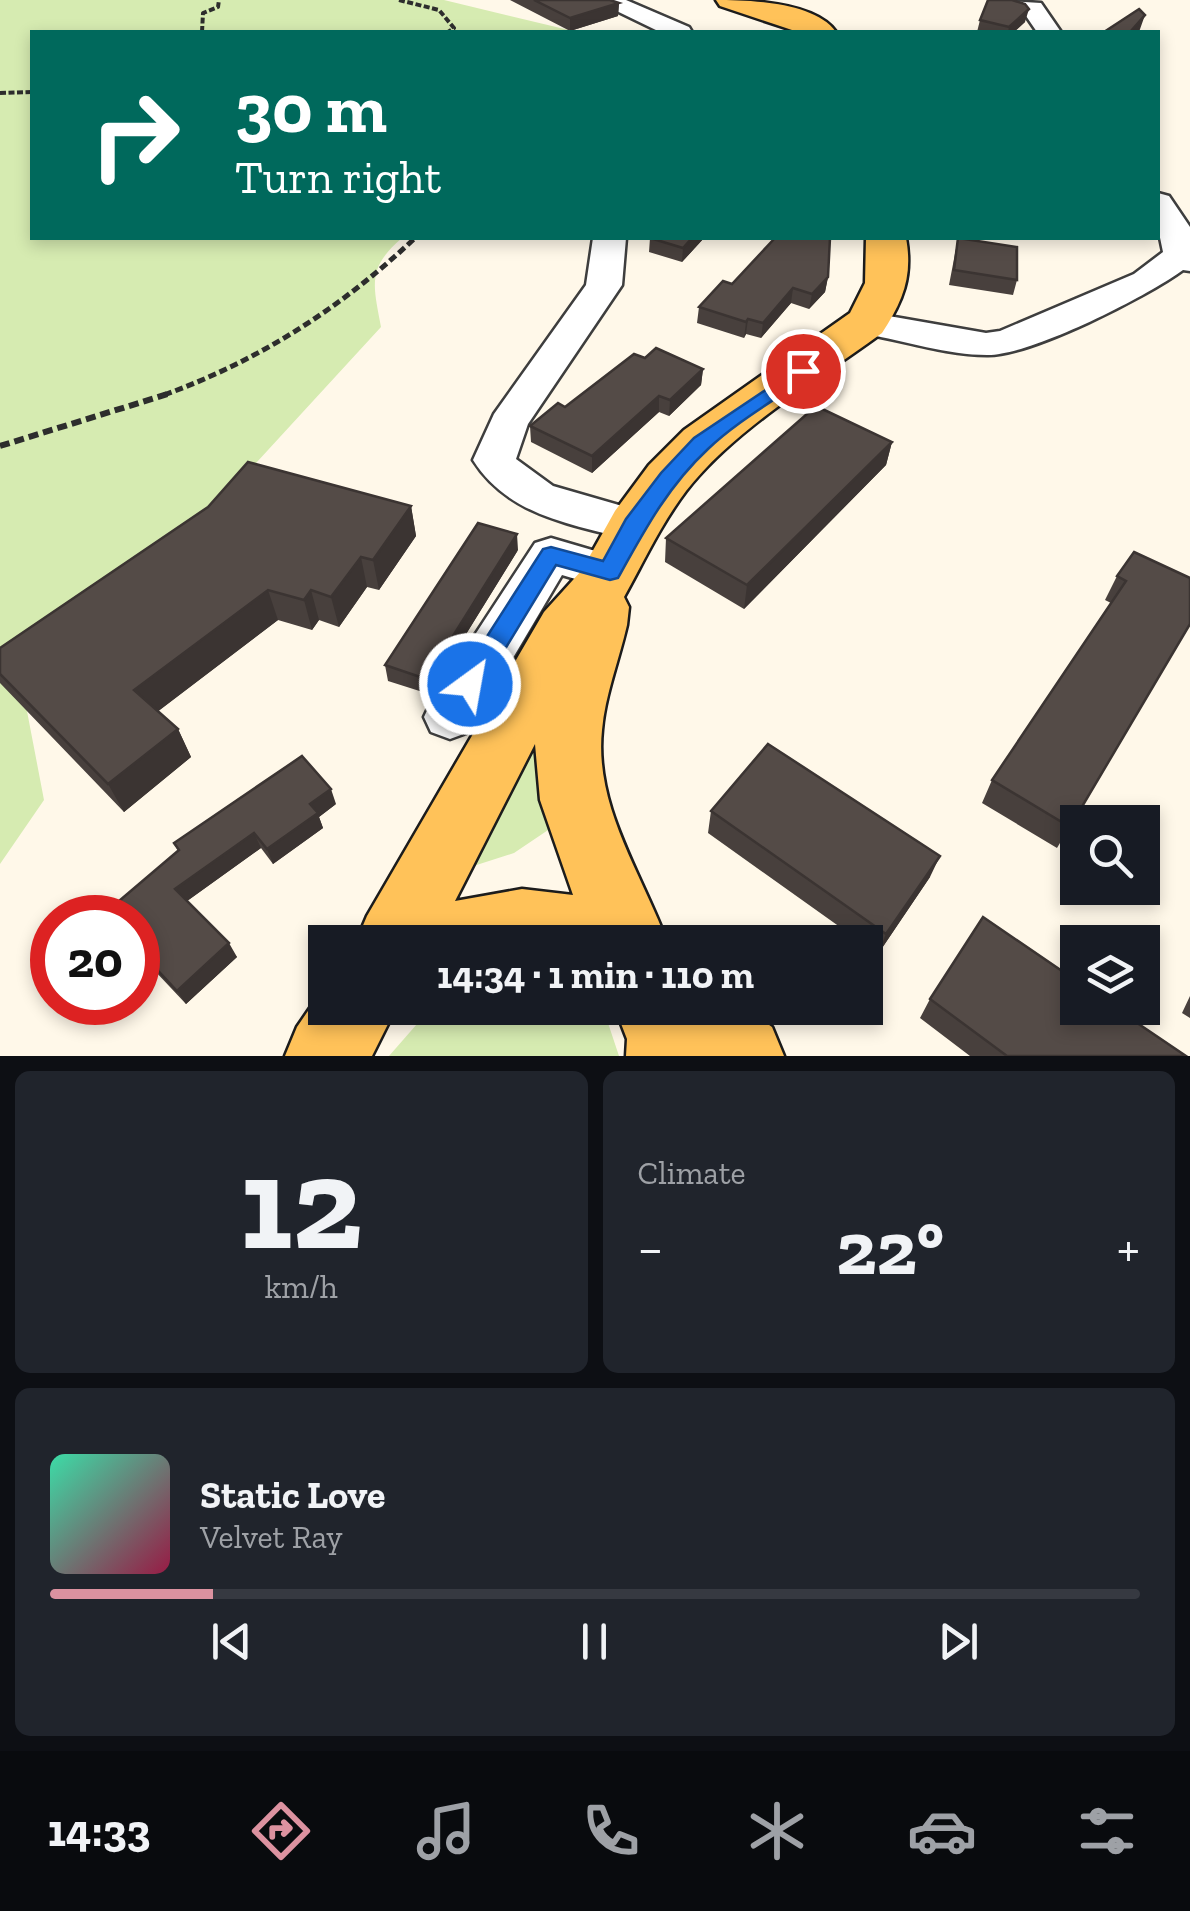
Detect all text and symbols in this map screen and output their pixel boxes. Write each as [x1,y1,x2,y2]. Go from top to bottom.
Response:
text: 30 m [235,66,387,150]
icon: right [70,70,200,200]
text: Turn right [235,151,441,205]
pin [761,329,846,414]
icon: arrive [776,344,831,399]
position arrow [418,632,522,736]
map controls [1060,805,1160,1025]
button: search [1060,805,1160,905]
speed limit sign: 20 [30,895,160,1025]
button: layers [1060,925,1160,1025]
text: 14:34 · 1 min · 110 m [437,952,754,998]
text: 12 [240,1125,362,1281]
text: Climate [638,1154,746,1192]
text: 22° [836,1203,944,1293]
text: − [638,1215,663,1281]
text: + [1117,1215,1140,1281]
text: km/h [265,1268,338,1306]
text: Static Love [200,1472,385,1518]
text: Velvet Ray [200,1518,343,1556]
icon: previous [204,1614,259,1669]
icon: pause [567,1614,622,1669]
icon: next [931,1614,986,1669]
icon: directions [246,1796,316,1866]
icon: music [411,1796,481,1866]
icon: phone [576,1796,646,1866]
icon: climate [742,1796,812,1866]
icon: car [907,1796,977,1866]
icon: filters [1072,1796,1142,1866]
text: 14:33 [48,1804,151,1858]

